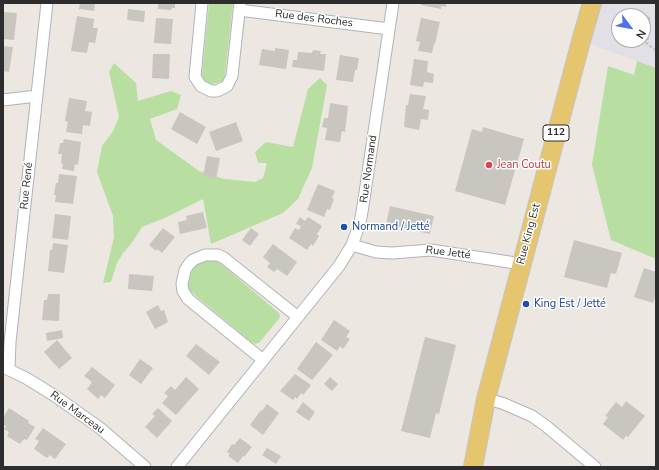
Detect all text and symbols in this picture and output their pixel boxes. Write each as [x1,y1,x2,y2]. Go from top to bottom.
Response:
street label: Rue des Roches [274,8,354,30]
north arrow [611,8,651,48]
text: N [632,27,649,42]
road number: 112 [543,125,569,141]
street label: Rue Normand [358,134,380,204]
place label: Jean Coutu [497,158,551,172]
marker: Jean Coutu [484,160,494,170]
street label: Rue René [18,162,36,210]
street label: Rue King Est [515,202,543,266]
place label: Normand / Jetté [352,220,430,234]
marker: Normand / Jetté [339,222,349,232]
street label: Rue Jetté [425,244,471,262]
place label: King Est / Jetté [534,297,606,311]
marker: King Est / Jetté [521,299,531,309]
street label: Rue Marceau [47,389,107,437]

